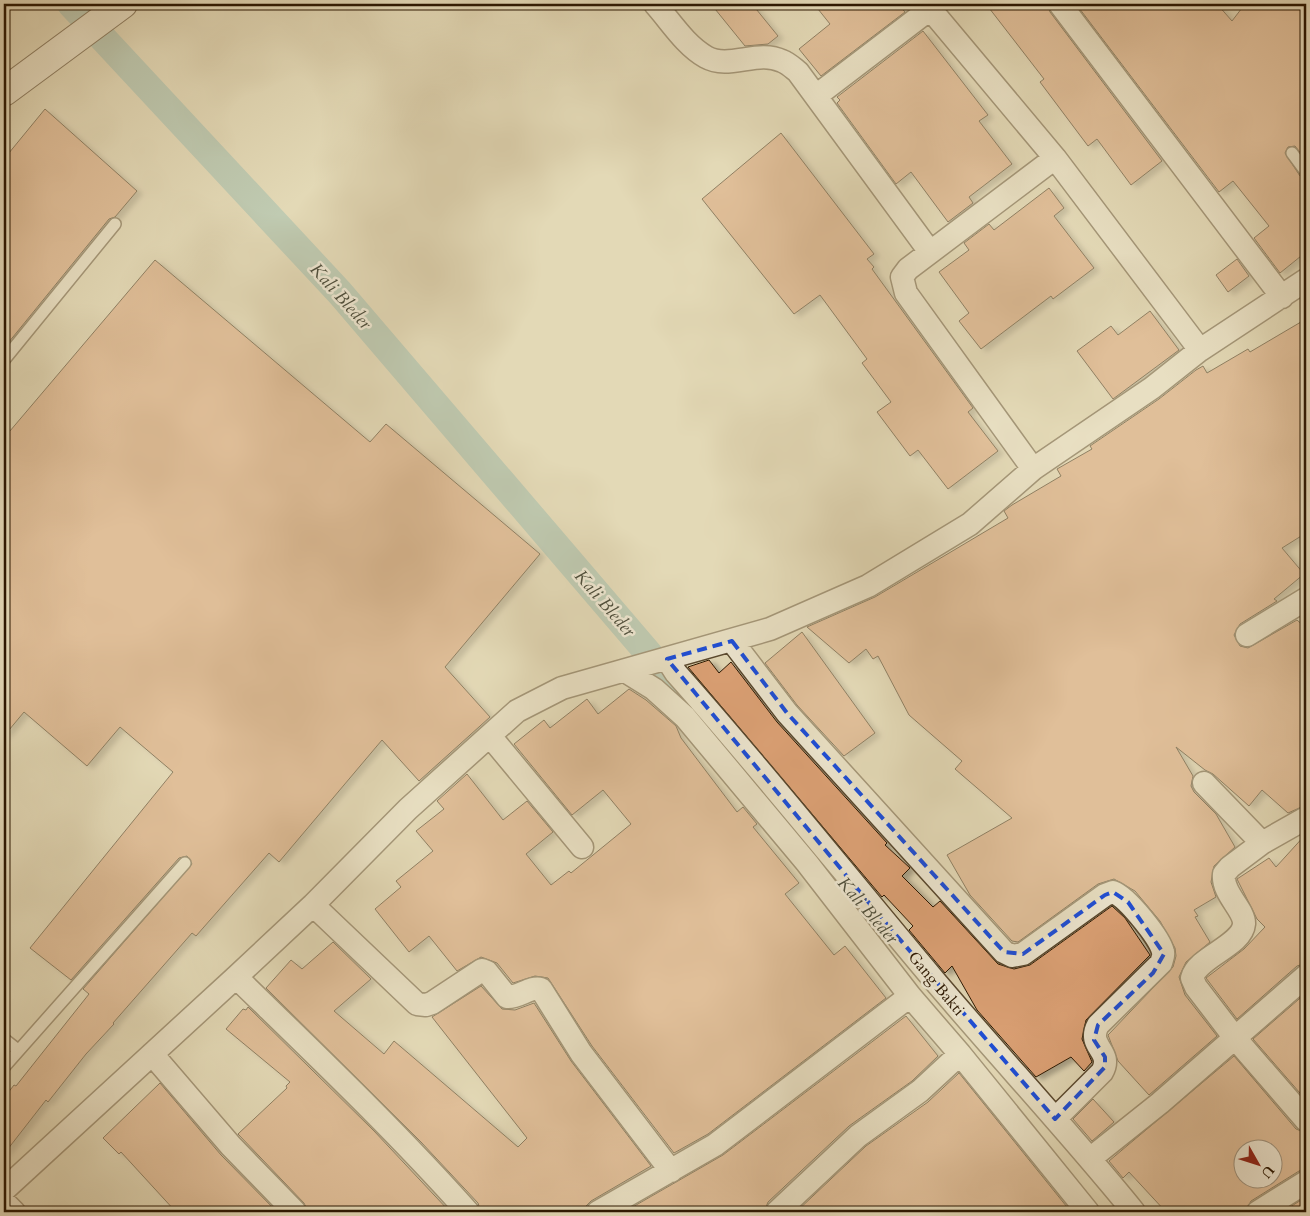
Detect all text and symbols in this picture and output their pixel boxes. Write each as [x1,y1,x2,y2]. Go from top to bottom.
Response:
water label: Kali Bleder [304,258,378,336]
water label: Kali Bleder [568,564,641,643]
water label: Kali Bleder [831,871,904,950]
street label: Gang Bakti [903,947,970,1021]
north arrow [1232,1138,1282,1188]
text: U [1256,1161,1279,1183]

